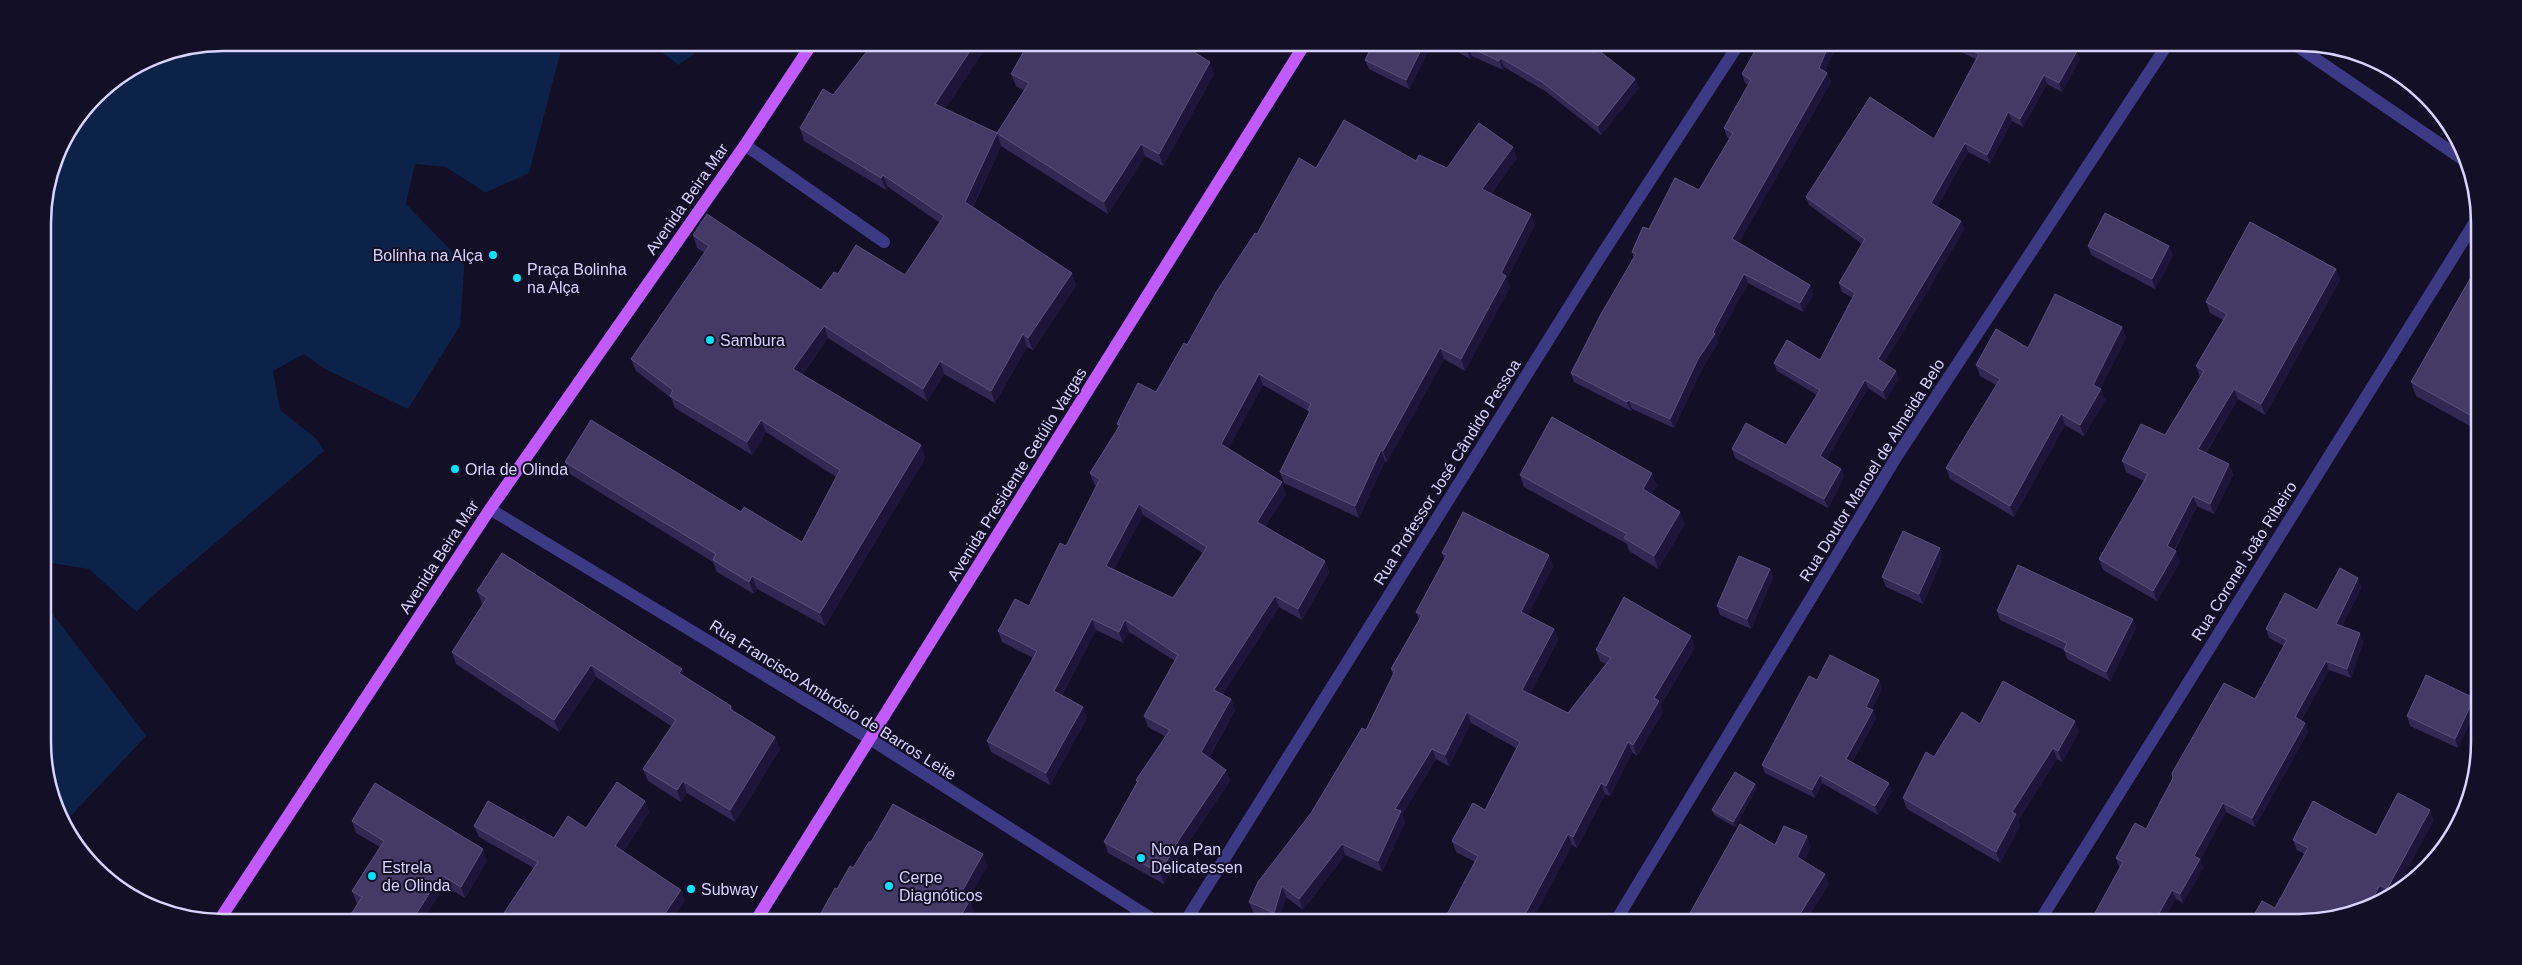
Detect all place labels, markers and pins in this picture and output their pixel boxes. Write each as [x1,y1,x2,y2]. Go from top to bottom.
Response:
place label: Bolinha na Alça [373,247,483,264]
marker: Bolinha na Alça [487,249,499,261]
place label: Praça Bolinha na Alça [527,261,627,296]
marker: Praça Bolinha na Alça [511,272,523,284]
place label: Sambura [720,332,785,349]
marker: Sambura [704,334,716,346]
place label: Orla de Olinda [465,461,568,478]
marker: Orla de Olinda [449,463,461,475]
place label: Nova Pan Delicatessen [1151,841,1243,876]
marker: Nova Pan Delicatessen [1135,852,1147,864]
place label: Estrela de Olinda [382,859,451,894]
place label: Cerpe Diagnóticos [899,869,983,904]
marker: Estrela de Olinda [366,870,378,882]
marker: Cerpe Diagnóticos [883,880,895,892]
place label: Subway [701,881,758,898]
marker: Subway [685,883,697,895]

